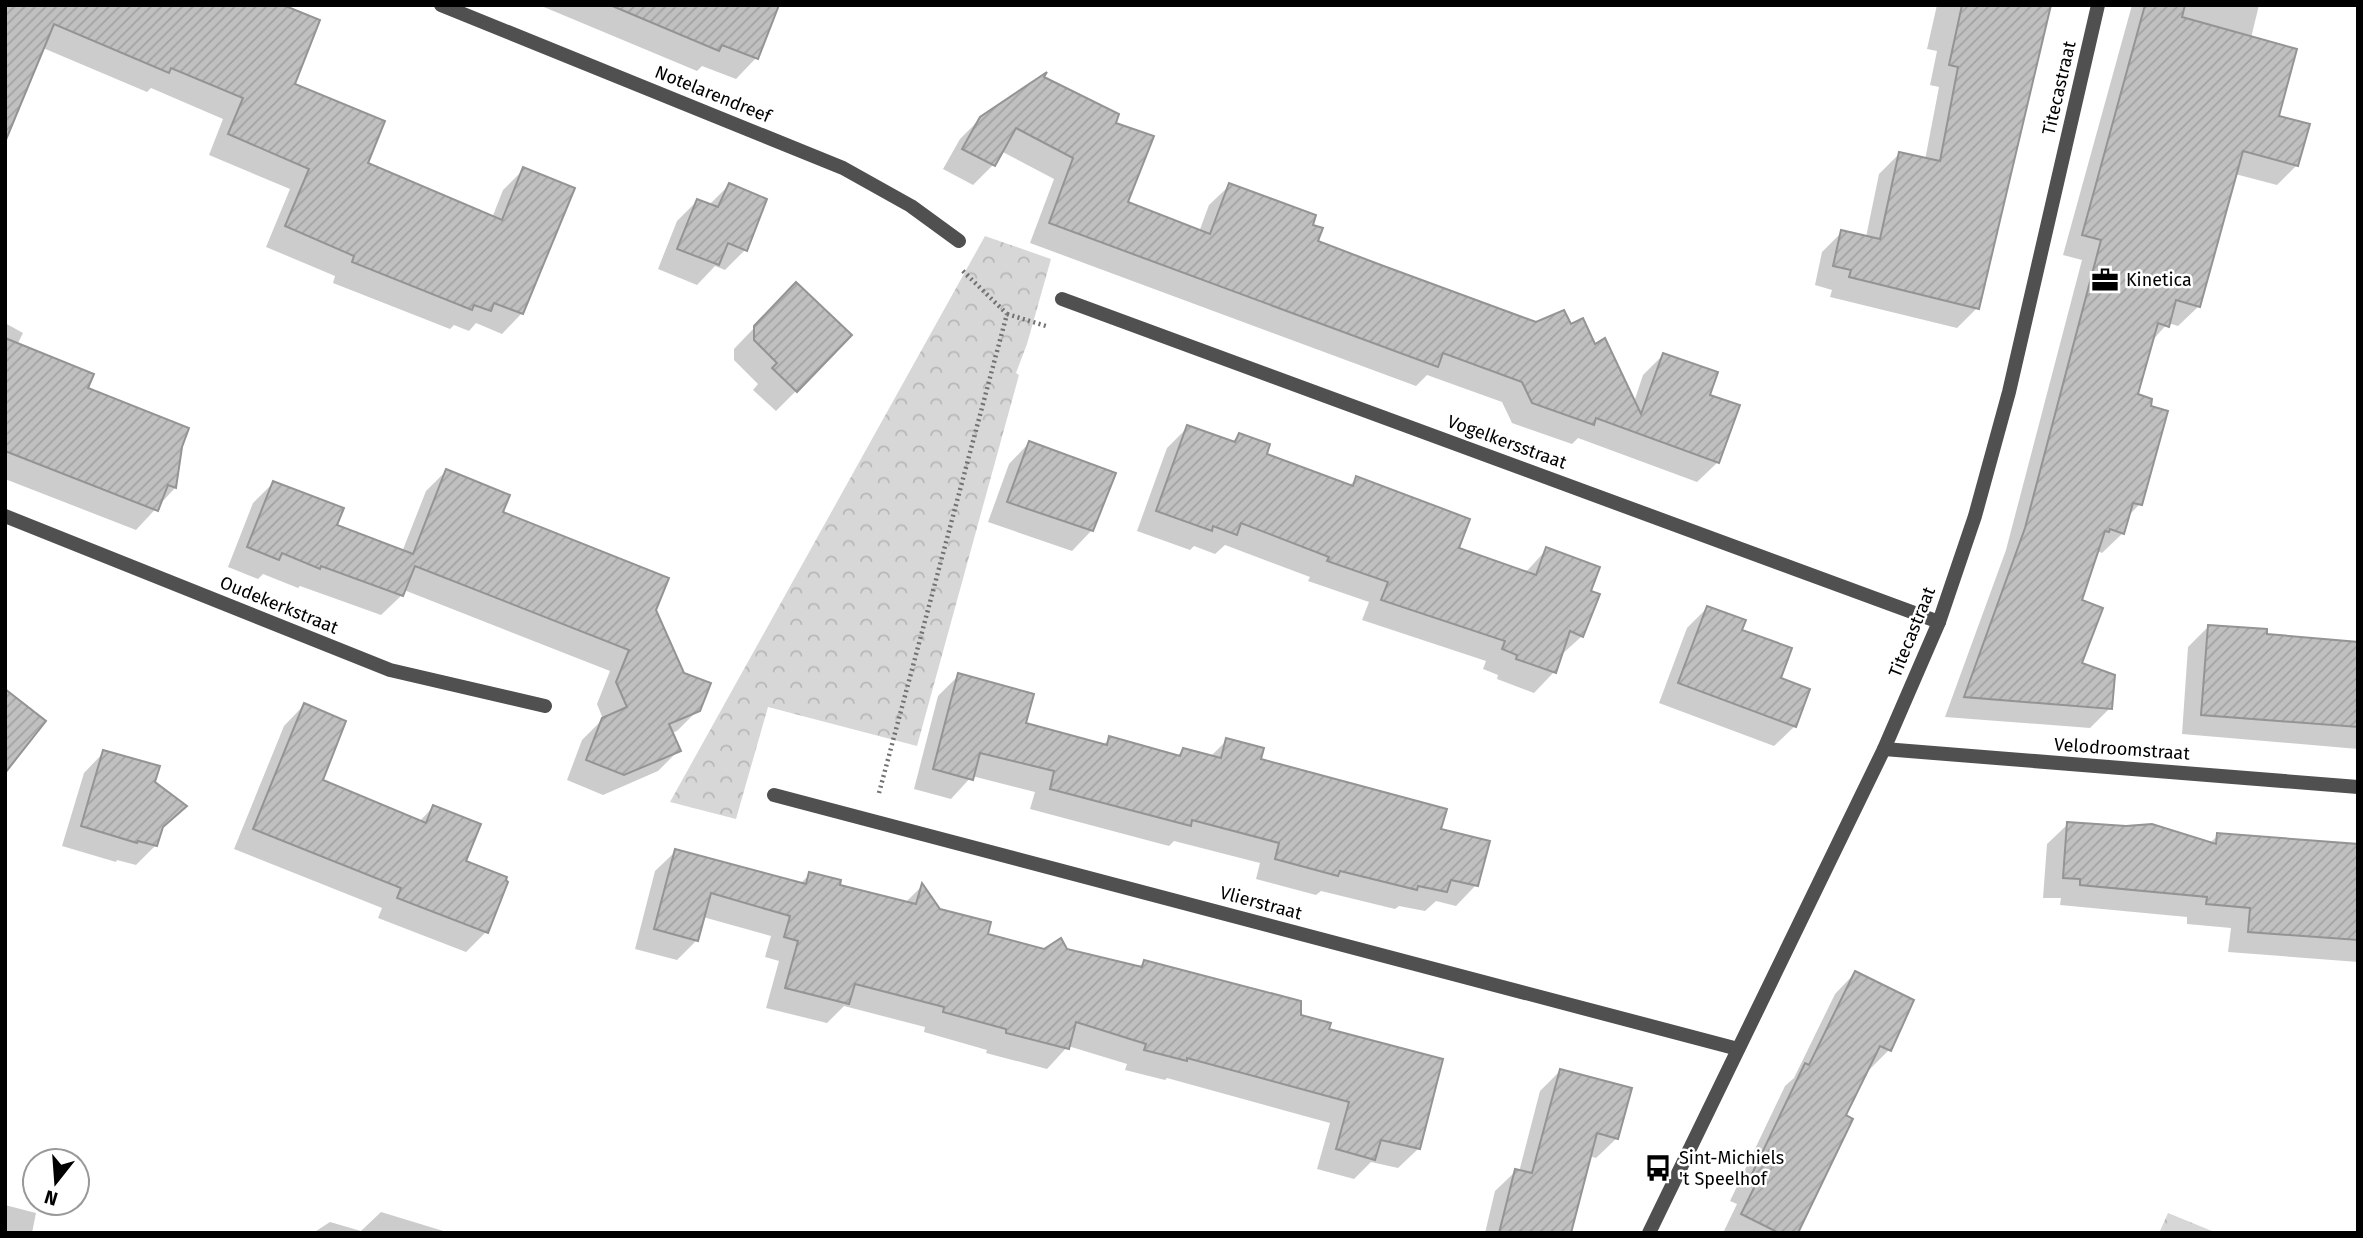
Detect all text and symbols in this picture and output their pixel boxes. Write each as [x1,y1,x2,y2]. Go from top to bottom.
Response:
street label: Titecastraat [2038,38,2081,137]
street label: Notelarendreef [652,61,776,128]
office icon: Kinetica [2090,265,2120,295]
place label: Kinetica [2126,269,2192,291]
street label: Vogelkersstraat [1444,410,1570,474]
street label: Oudekerkstraat [217,571,342,639]
street label: Titecastraat [1884,583,1940,680]
street label: Velodroomstraat [2053,733,2191,765]
street label: Vlierstraat [1218,881,1305,925]
north arrow [21,1147,91,1217]
place label: Sint-Michiels 't Speelhof [1679,1147,1784,1190]
bus stop icon: Sint-Michiels 't Speelhof [1643,1153,1673,1183]
text: N [42,1185,61,1211]

